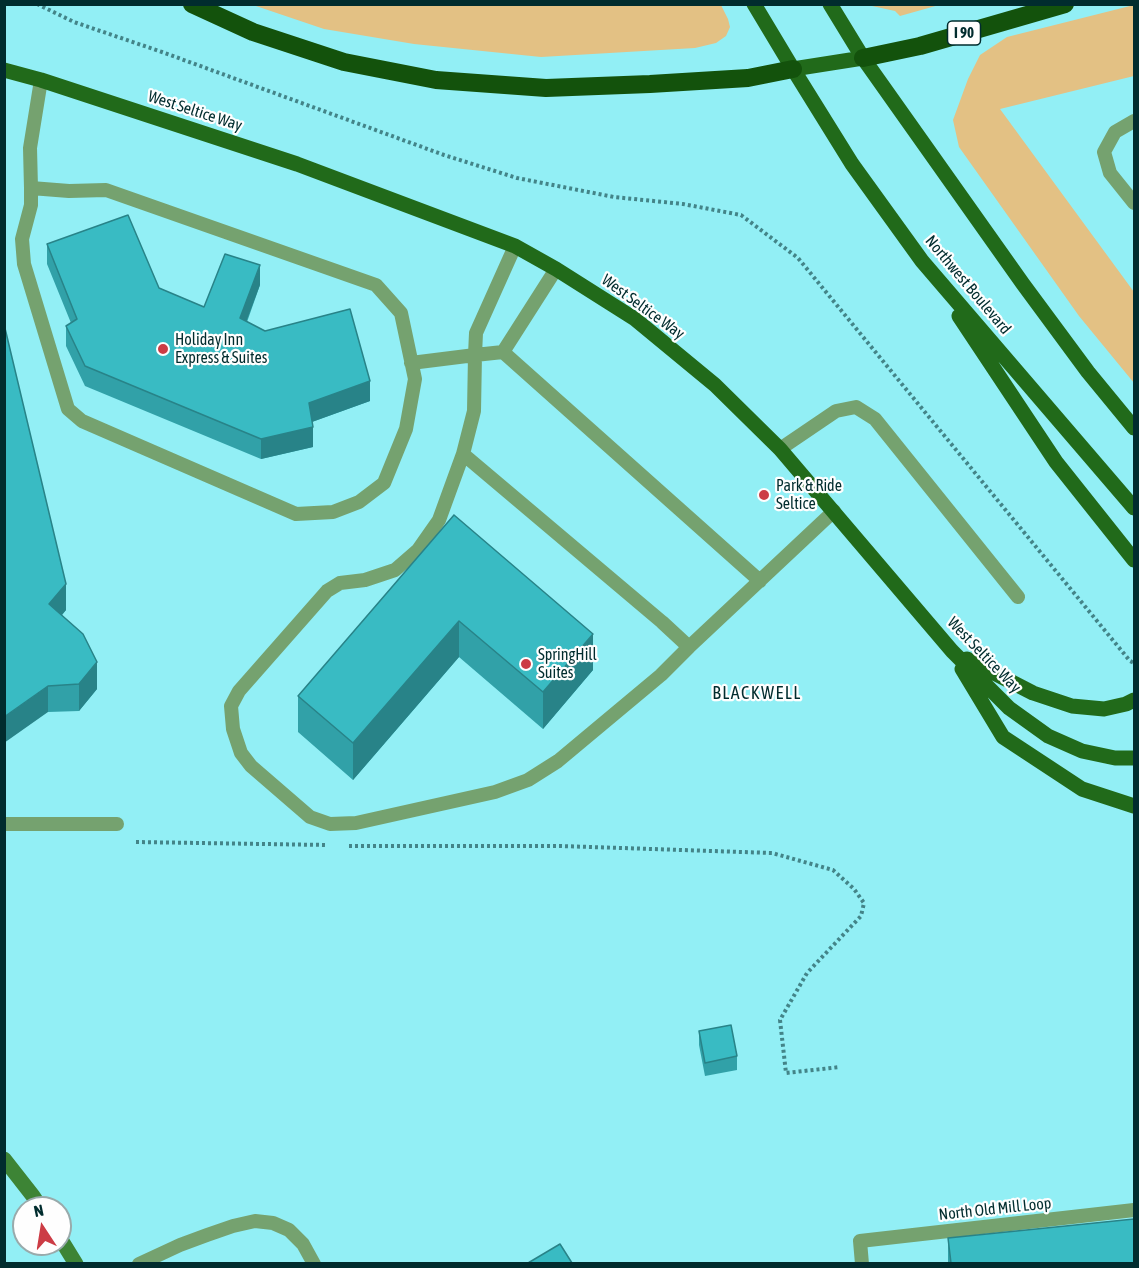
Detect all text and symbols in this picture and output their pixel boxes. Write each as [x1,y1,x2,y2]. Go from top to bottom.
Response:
road number: I 90 [948,21,980,45]
street label: West Seltice Way [145,87,245,135]
street label: Northwest Boulevard [921,232,1015,338]
street label: West Seltice Way [598,270,688,344]
place label: Holiday Inn Express & Suites [175,330,267,368]
marker: Holiday Inn Express & Suites [156,342,170,356]
place label: Park & Ride Seltice [776,476,842,514]
marker: Park & Ride Seltice [757,488,771,502]
street label: West Seltice Way [943,613,1025,697]
place label: SpringHill Suites [538,645,597,683]
marker: SpringHill Suites [519,657,533,671]
district label: BLACKWELL [712,682,802,704]
street label: North Old Mill Loop [938,1194,1052,1224]
north arrow [12,1196,72,1256]
text: N [32,1201,45,1220]

